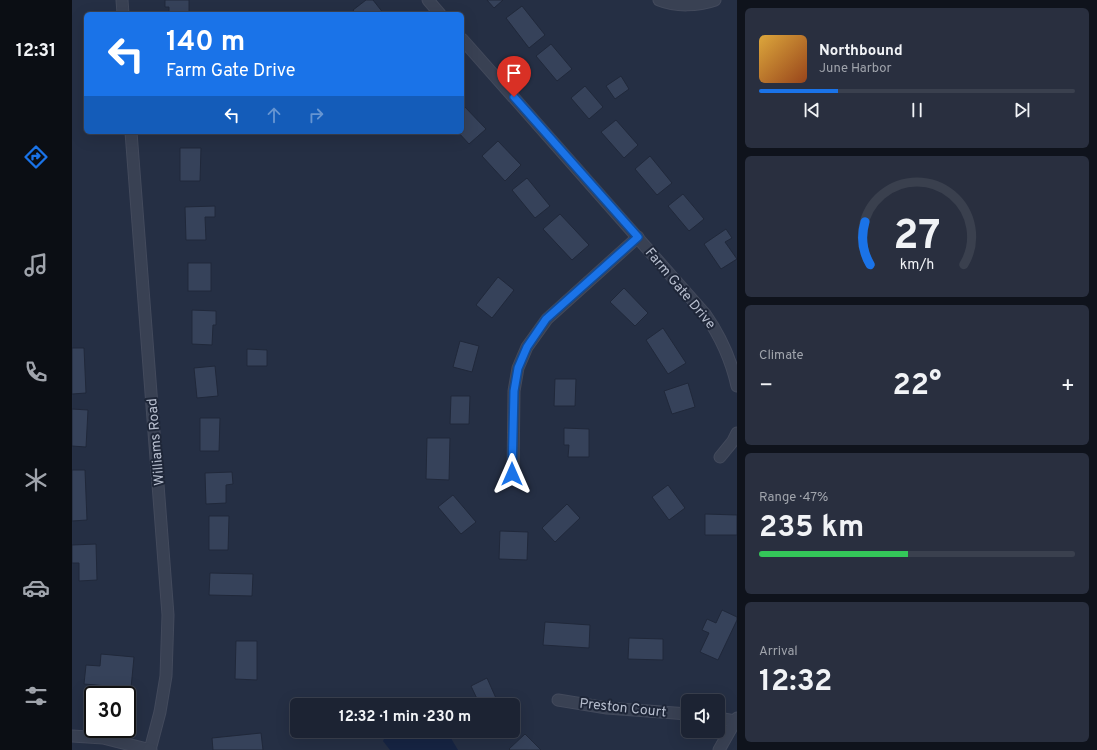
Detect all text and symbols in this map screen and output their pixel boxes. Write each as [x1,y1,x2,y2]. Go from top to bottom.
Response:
text: 140 m [166,25,245,61]
icon: left [100,28,152,80]
text: 12:31 [16,40,56,63]
text: Northbound [819,42,903,61]
pin [497,56,531,97]
text: Farm Gate Drive [166,60,296,83]
text: June Harbor [819,61,892,77]
icon: arrive [503,62,525,84]
icon: previous [801,99,823,121]
icon: pause [906,99,928,121]
icon: next [1011,99,1033,121]
icon: left [221,104,243,126]
icon: ahead [263,104,285,126]
icon: right [305,104,327,126]
icon: directions [22,143,50,171]
text: 27 [893,210,941,263]
street label: Farm Gate Drive [641,245,719,333]
icon: music [22,251,50,279]
text: km/h [900,255,934,273]
text: Climate [759,348,804,364]
icon: phone [22,358,50,386]
text: 22° [892,368,942,405]
text: − [759,373,773,400]
text: + [1061,373,1075,400]
street label: Williams Road [144,397,169,486]
position arrow [491,453,533,495]
icon: climate [22,466,50,494]
text: Range · 47% [759,490,828,506]
text: 235 km [759,510,864,547]
icon: car [22,574,50,602]
text: Arrival [759,644,798,660]
text: 12:32 [759,664,832,701]
icon: filters [22,682,50,710]
speed limit sign: 30 [84,686,136,738]
map controls [681,694,725,738]
button: sound [681,694,725,738]
street label: Preston Court [578,695,667,722]
text: 12:32 · 1 min · 230 m [339,708,471,727]

